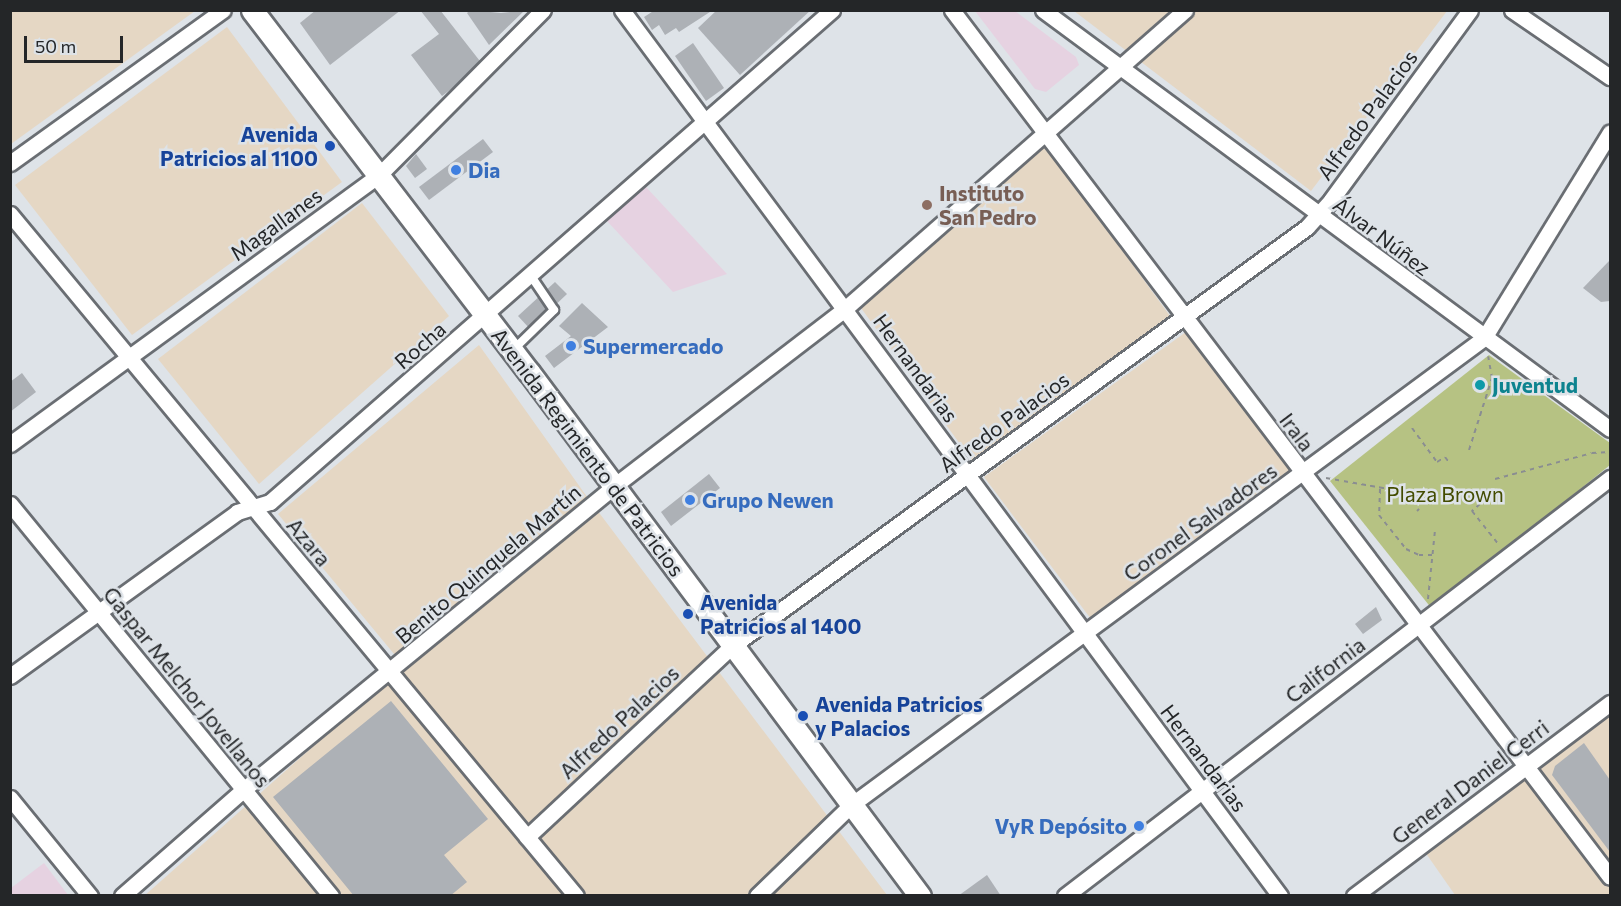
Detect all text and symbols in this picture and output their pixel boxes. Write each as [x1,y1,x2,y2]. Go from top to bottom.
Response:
scale bar [27,24,126,62]
text: 50 m [35,35,76,57]
street label: Alfredo Palacios [1312,45,1422,185]
place label: Avenida Patricios al 1100 [160,121,318,171]
marker: Avenida Patricios al 1100 [323,139,337,153]
place label: Dia [468,157,500,183]
marker: Dia [449,163,463,177]
place label: Instituto San Pedro [939,180,1036,230]
street label: Magallanes [225,182,327,266]
street label: Álvar Núñez [1329,191,1435,281]
marker: Instituto San Pedro [920,198,934,212]
street label: Hernandarias [868,309,964,427]
street label: Rocha [389,316,451,374]
street label: Avenida Regimiento de Patricios [486,323,690,581]
place label: Supermercado [583,333,724,359]
marker: Supermercado [564,339,578,353]
street label: Alfredo Palacios [934,367,1074,477]
place label: Juventud [1492,372,1578,398]
marker: Juventud [1473,378,1487,392]
street label: Irala [1274,408,1320,456]
street label: Coronel Salvadores [1118,458,1282,586]
street label: Benito Quinquela Martín [390,479,586,649]
park label: Plaza Brown [1386,481,1504,507]
place label: Grupo Newen [702,487,834,513]
marker: Grupo Newen [683,493,697,507]
street label: Azara [282,513,336,571]
street label: Gaspar Melchor Jovellanos [98,582,276,792]
place label: Avenida Patricios al 1400 [700,589,861,639]
marker: Avenida Patricios al 1400 [681,607,695,621]
street label: California [1280,632,1370,708]
street label: Alfredo Palacios [554,660,684,784]
place label: Avenida Patricios y Palacios [815,691,983,741]
street label: Hernandarias [1156,699,1252,817]
marker: Avenida Patricios y Palacios [796,709,810,723]
street label: General Daniel Cerri [1387,715,1553,849]
place label: VyR Depósito [995,813,1127,839]
marker: VyR Depósito [1132,819,1146,833]

